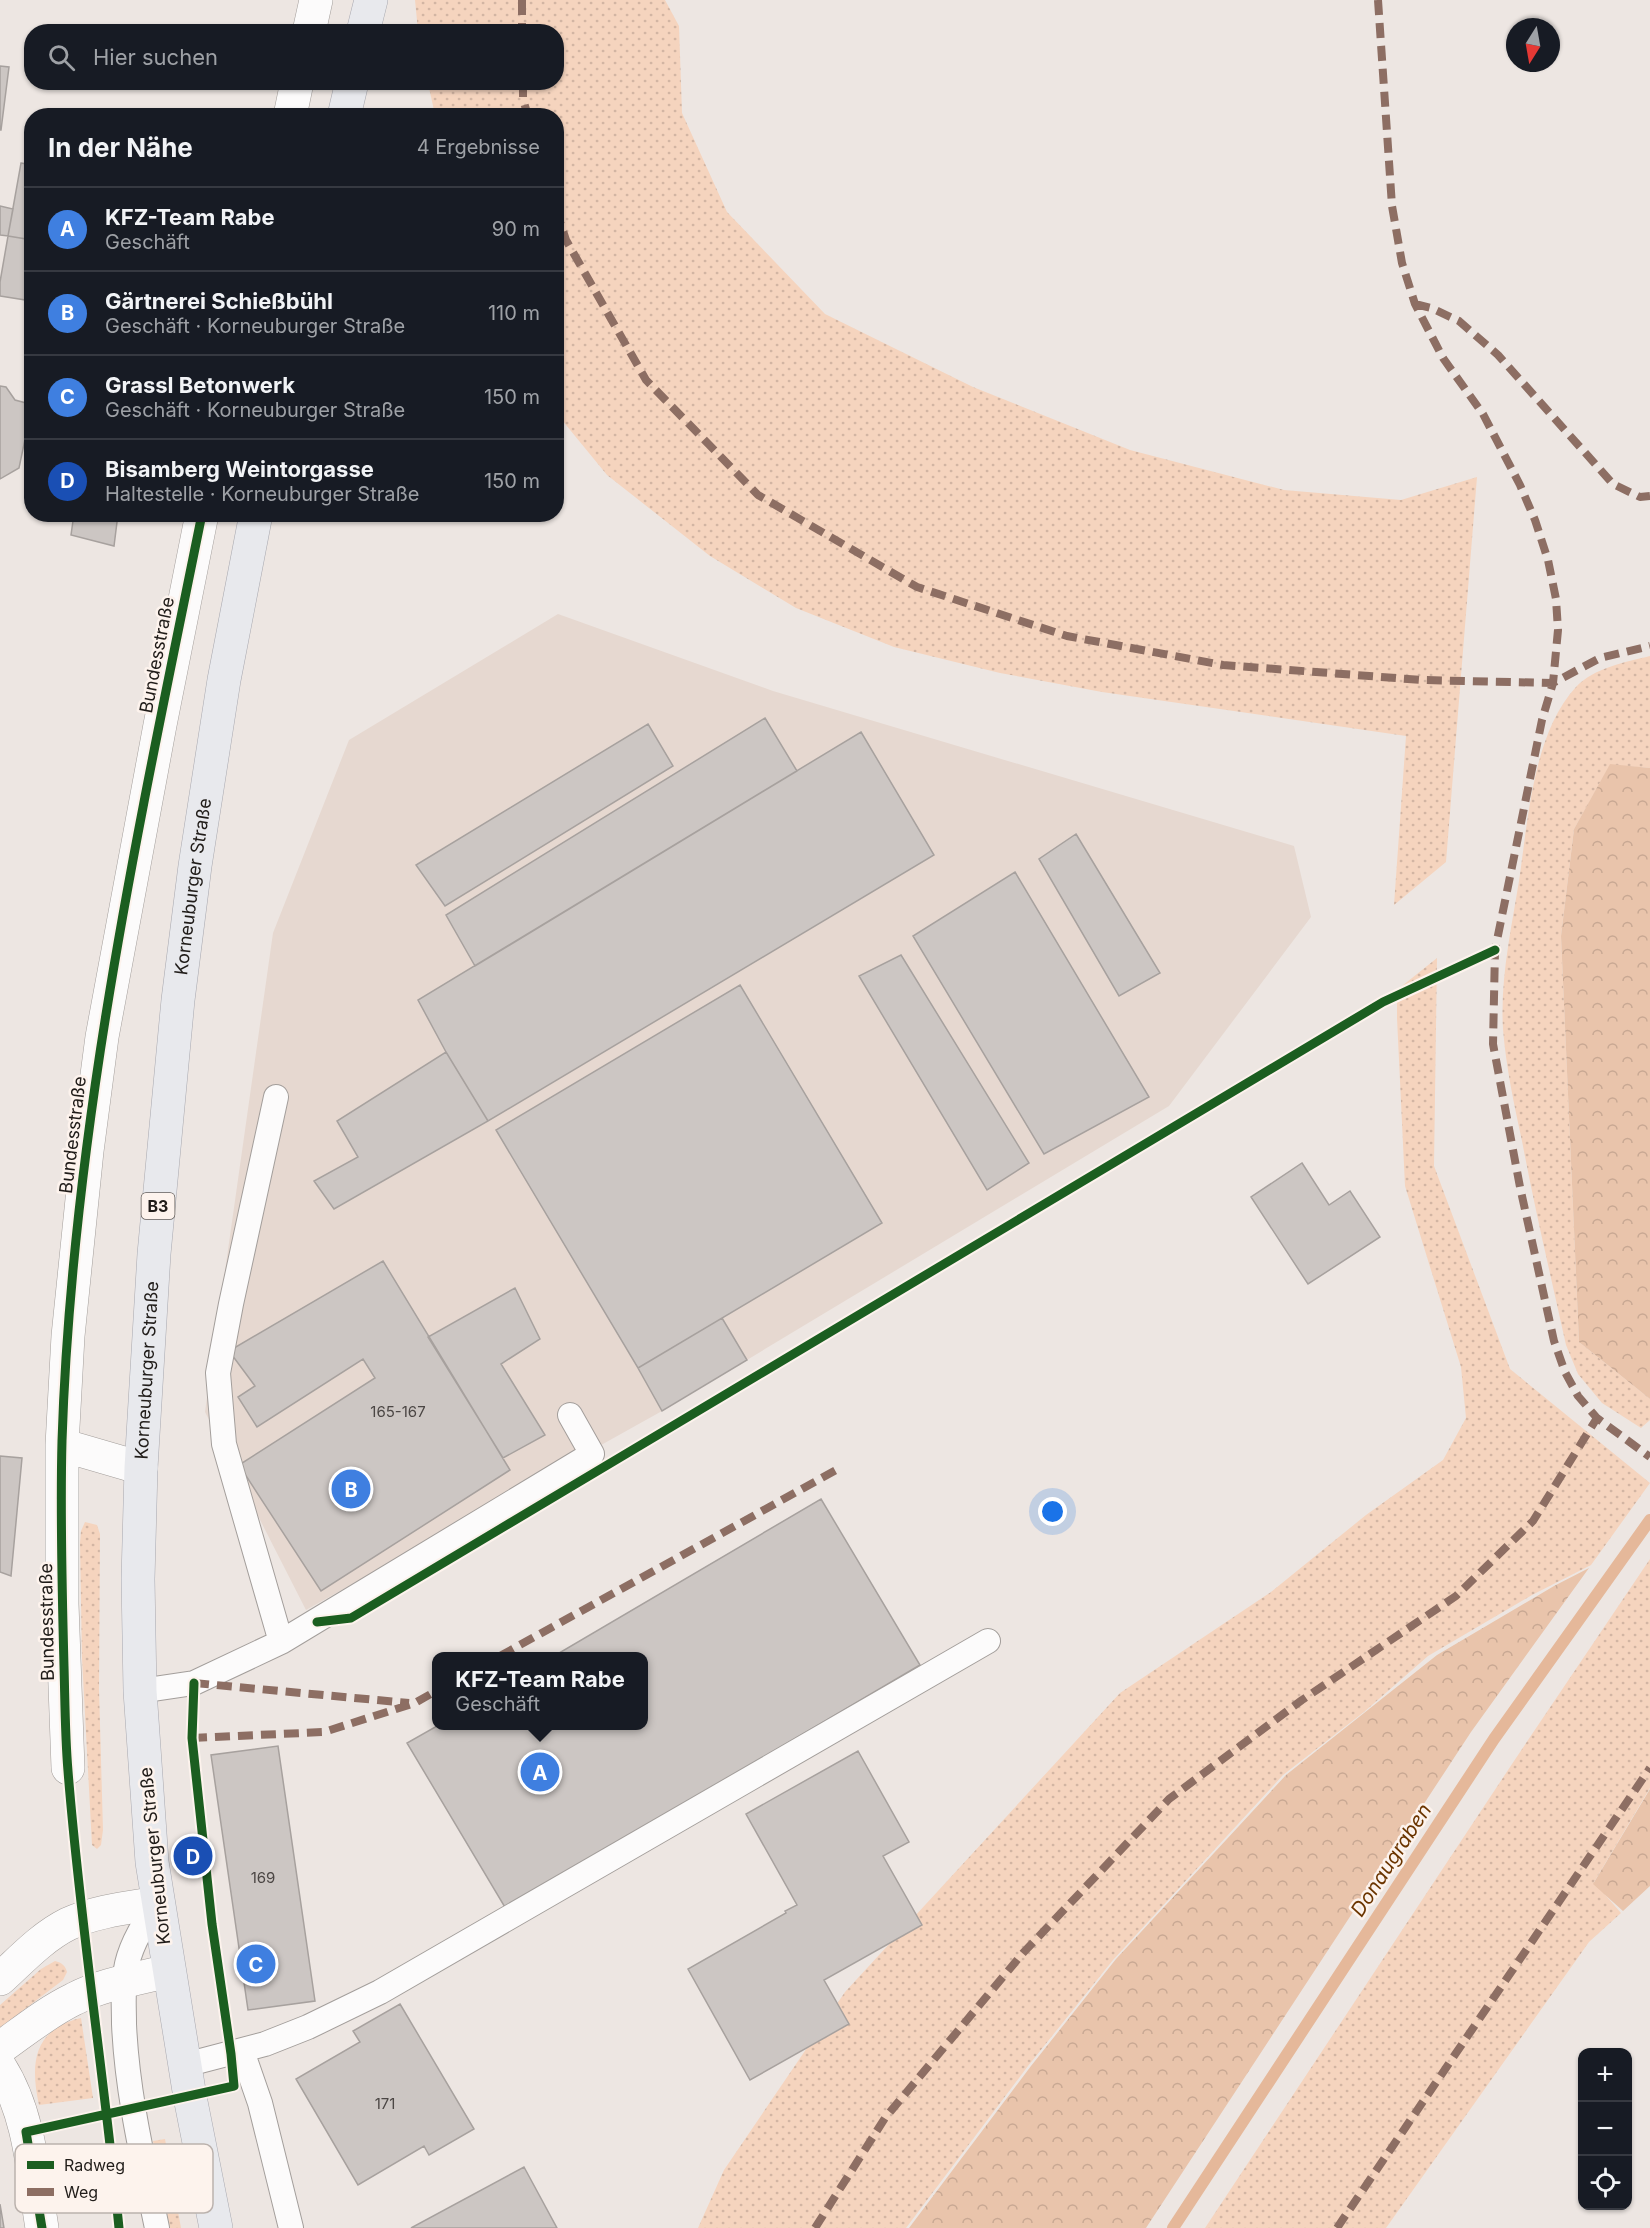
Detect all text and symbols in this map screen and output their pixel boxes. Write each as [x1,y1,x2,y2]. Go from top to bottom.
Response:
north arrow [1506,18,1560,72]
search box [24,24,564,90]
icon: search [45,41,78,74]
text: Hier suchen [93,44,218,70]
text: In der Nähe [48,132,193,163]
text: 4 Ergebnisse [417,135,540,159]
text: KFZ-Team Rabe [105,204,275,230]
text: A [60,217,75,241]
text: 90 m [492,217,540,241]
text: Geschäft [105,230,190,254]
text: Gärtnerei Schießbühl [105,288,333,314]
text: B [61,301,74,325]
text: 110 m [488,301,540,325]
text: Geschäft · Korneuburger Straße [105,314,405,338]
text: Grassl Betonwerk [105,372,295,398]
text: C [60,385,75,409]
text: 150 m [484,385,540,409]
text: Geschäft · Korneuburger Straße [105,398,405,422]
text: Bisamberg Weintorgasse [105,456,374,482]
text: D [60,469,75,493]
text: 150 m [484,469,540,493]
text: Haltestelle · Korneuburger Straße [105,482,419,506]
street label: Bundesstraße [135,595,178,715]
street label: Korneuburger Straße [170,797,215,976]
street label: Bundesstraße [55,1075,90,1195]
road number: B3 [142,1193,174,1219]
street label: Korneuburger Straße [131,1280,162,1460]
house number: 165-167 [370,1402,426,1421]
pin: B [332,1466,370,1512]
your location [1038,1497,1067,1526]
street label: Bundesstraße [35,1563,58,1681]
popup [432,1652,648,1730]
text: KFZ-Team Rabe [455,1666,625,1692]
text: Geschäft [455,1692,540,1716]
pin: A [520,1750,560,1794]
street label: Korneuburger Straße [135,1766,174,1946]
water label: Donaugraben [1346,1799,1436,1921]
pin: D [174,1834,212,1878]
house number: 169 [251,1868,275,1887]
pin: C [236,1942,276,1986]
map controls [1578,2048,1632,2210]
button: + [1578,2048,1632,2102]
house number: 171 [375,2094,395,2113]
button: − [1578,2102,1632,2156]
legend [15,2144,213,2213]
text: Radweg [64,2155,125,2175]
button: locate [1578,2156,1632,2210]
text: Weg [64,2182,98,2202]

